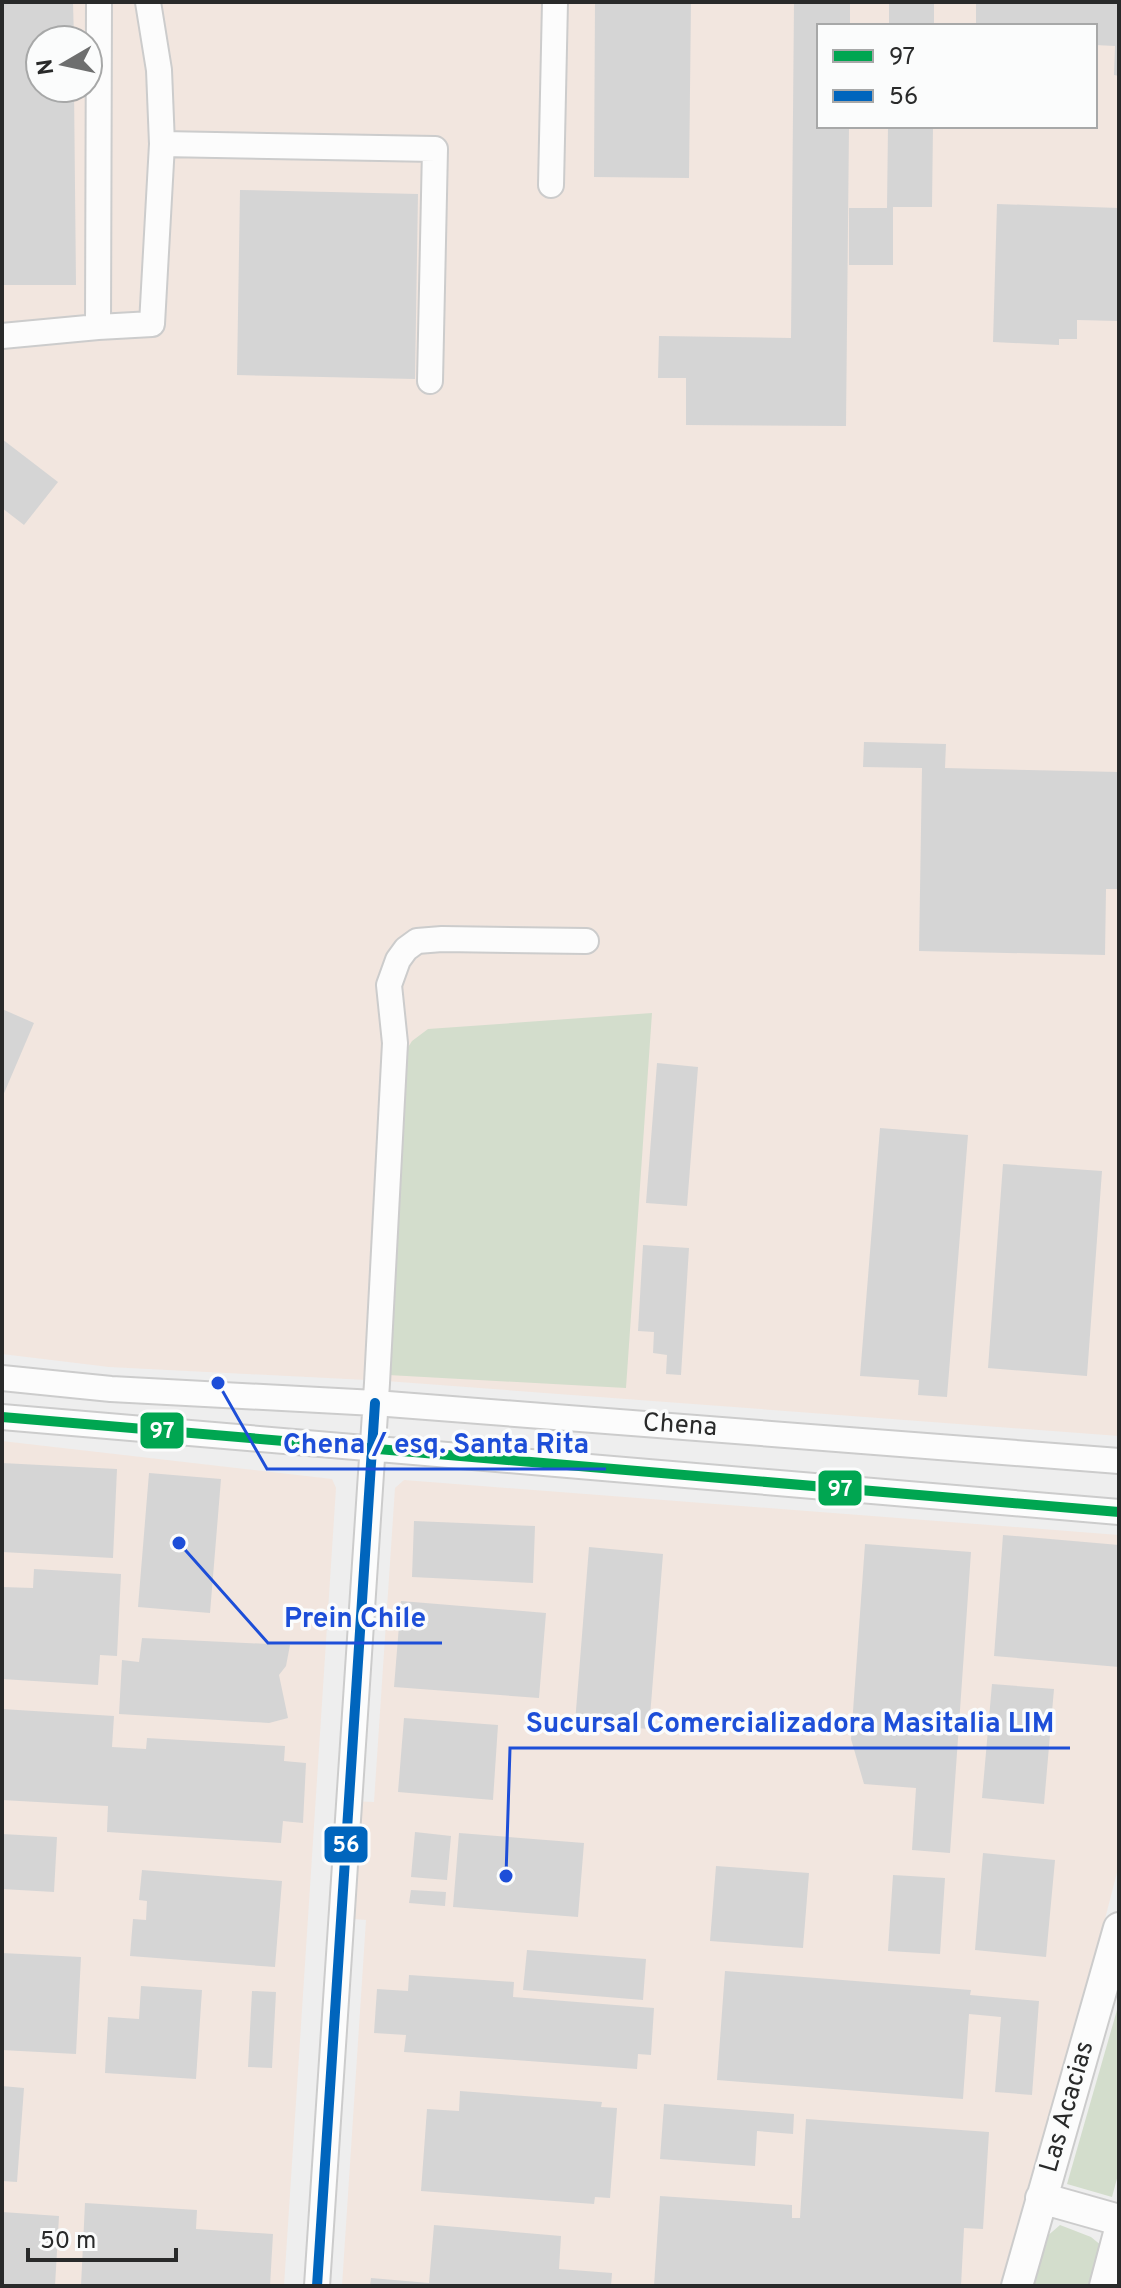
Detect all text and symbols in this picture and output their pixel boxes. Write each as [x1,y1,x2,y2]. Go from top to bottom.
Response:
north arrow [24,24,104,104]
legend [817,24,1097,128]
text: 97 [889,43,915,73]
text: N [32,57,61,77]
text: 56 [889,83,918,113]
street label: Chena [642,1407,718,1445]
line badge: 97 [139,1411,185,1450]
callout: Chena / esq. Santa Rita [267,1417,606,1469]
text: 97 [150,1419,174,1446]
text: Chena / esq. Santa Rita [283,1428,589,1464]
line badge: 97 [817,1469,863,1507]
text: 97 [828,1477,852,1504]
callout: Prein Chile [268,1591,442,1643]
text: Prein Chile [284,1602,426,1638]
callout: Sucursal Comercializadora Masitalia LIM [510,1696,1070,1748]
text: Sucursal Comercializadora Masitalia LIM [526,1707,1054,1743]
line badge: 56 [323,1825,369,1864]
text: 56 [333,1833,359,1860]
street label: Las Acacias [1034,2037,1102,2177]
scale bar [28,2212,176,2262]
text: 50 m [40,2227,96,2257]

